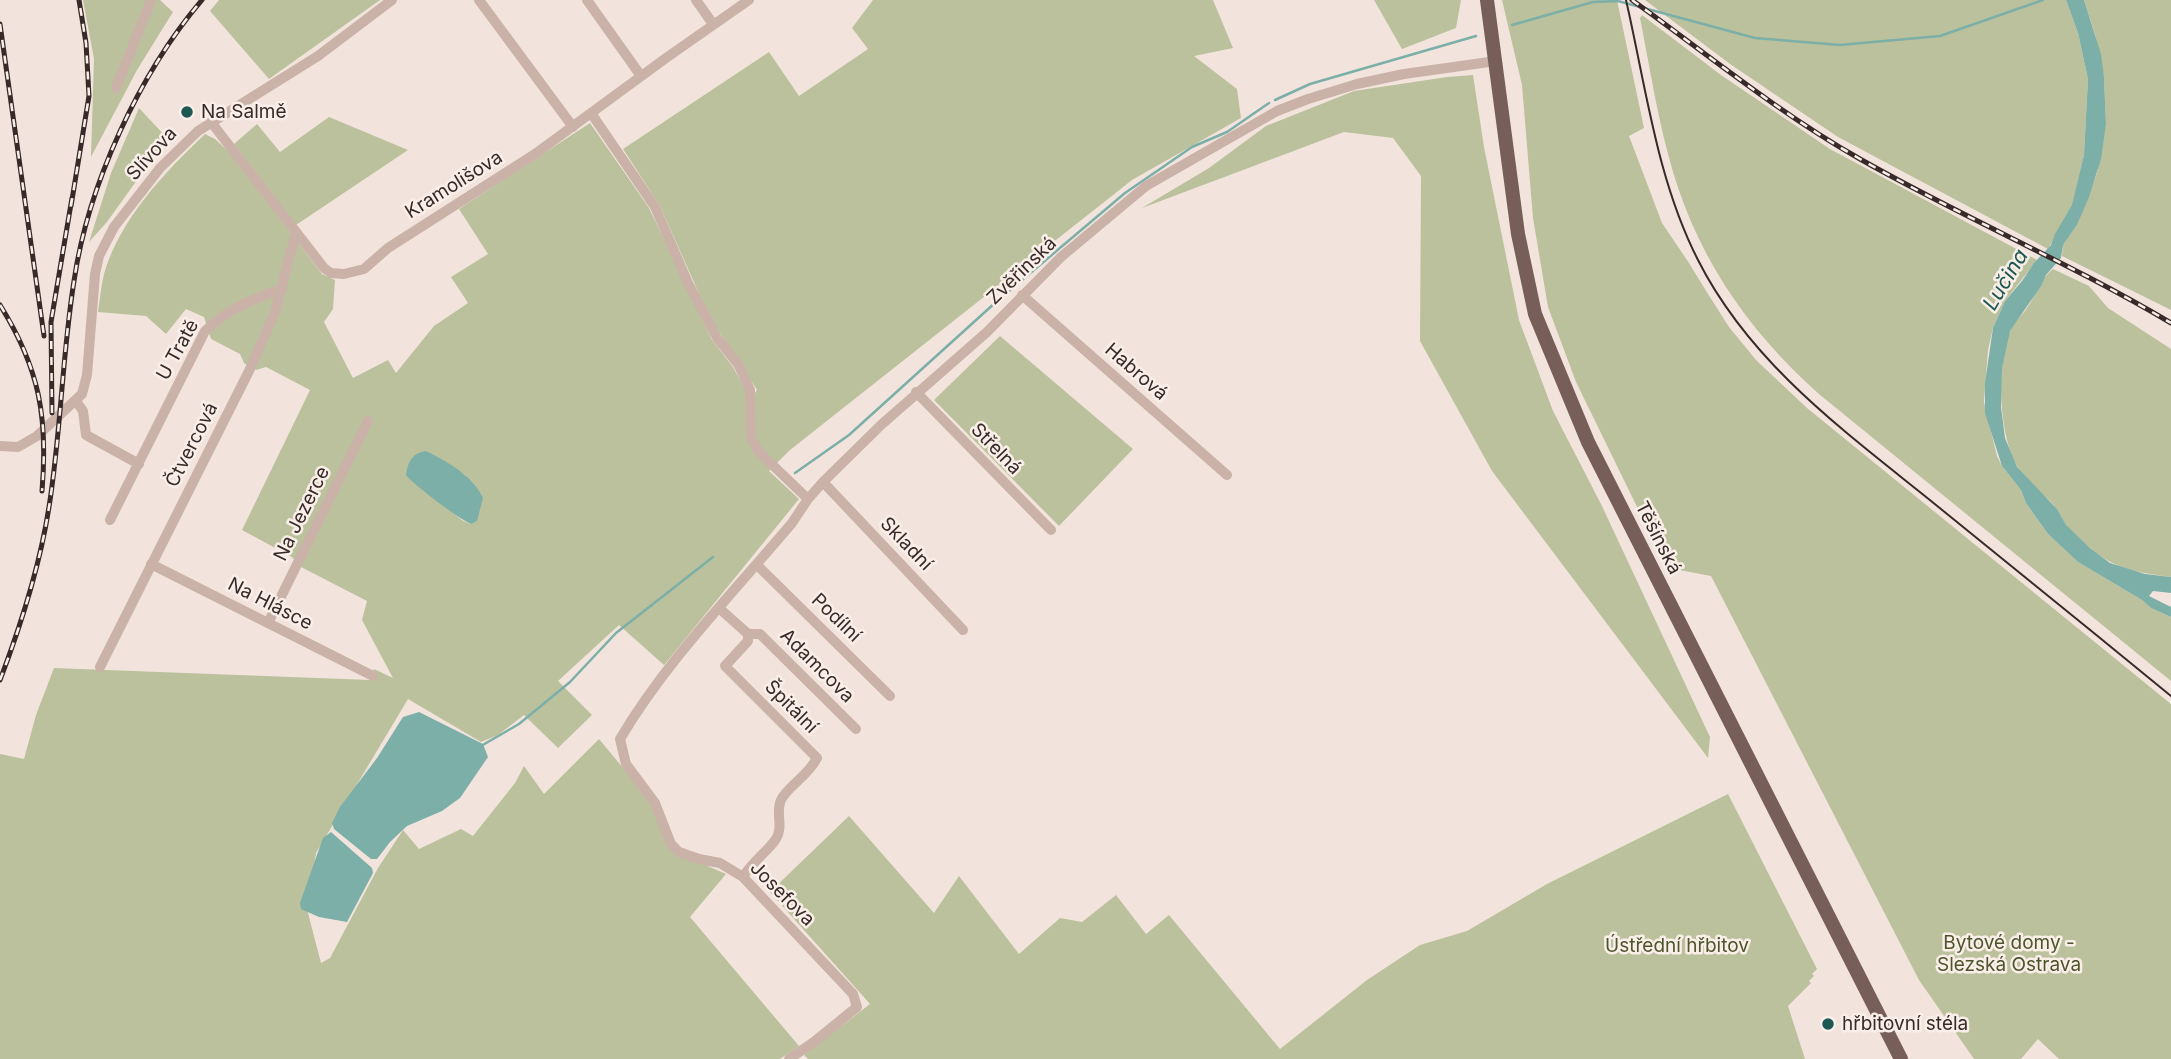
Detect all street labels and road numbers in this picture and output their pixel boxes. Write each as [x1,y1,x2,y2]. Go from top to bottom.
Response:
street label: Slívova [122,123,182,185]
street label: Kramolišova [401,146,507,224]
street label: Zvěřinská [983,232,1061,310]
street label: U Tratě [152,316,204,384]
street label: Habrová [1100,339,1172,405]
street label: Čtvercová [161,399,223,491]
street label: Střelná [966,418,1026,480]
street label: Na Jezerce [269,463,335,565]
street label: Těšínská [1630,498,1686,578]
street label: Skladní [875,513,937,575]
street label: Na Hlásce [224,573,316,635]
street label: Podílní [806,589,866,647]
street label: Adamcova [775,624,859,708]
street label: Špitální [760,676,822,738]
street label: Josefova [745,857,819,931]

